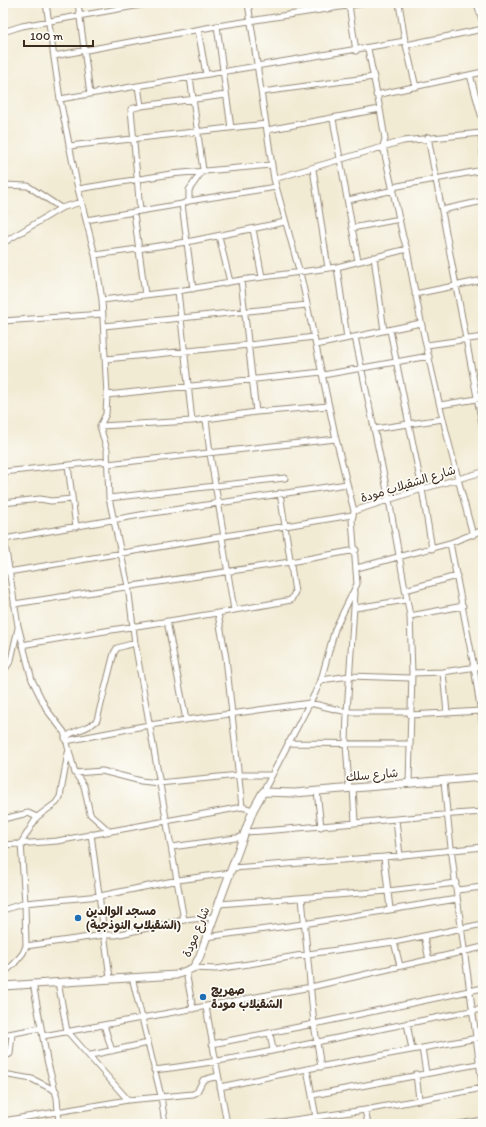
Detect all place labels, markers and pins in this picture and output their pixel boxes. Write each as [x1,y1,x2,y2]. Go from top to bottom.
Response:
place label: مسجد الوالدين (الشقيلاب النوذجية) [86,904,181,933]
marker: مسجد الوالدين (الشقيلاب النوذجية) [73,913,83,923]
place label: صهريج الشقيلاب مودة [211,983,282,1012]
marker: صهريج الشقيلاب مودة [198,992,208,1002]

